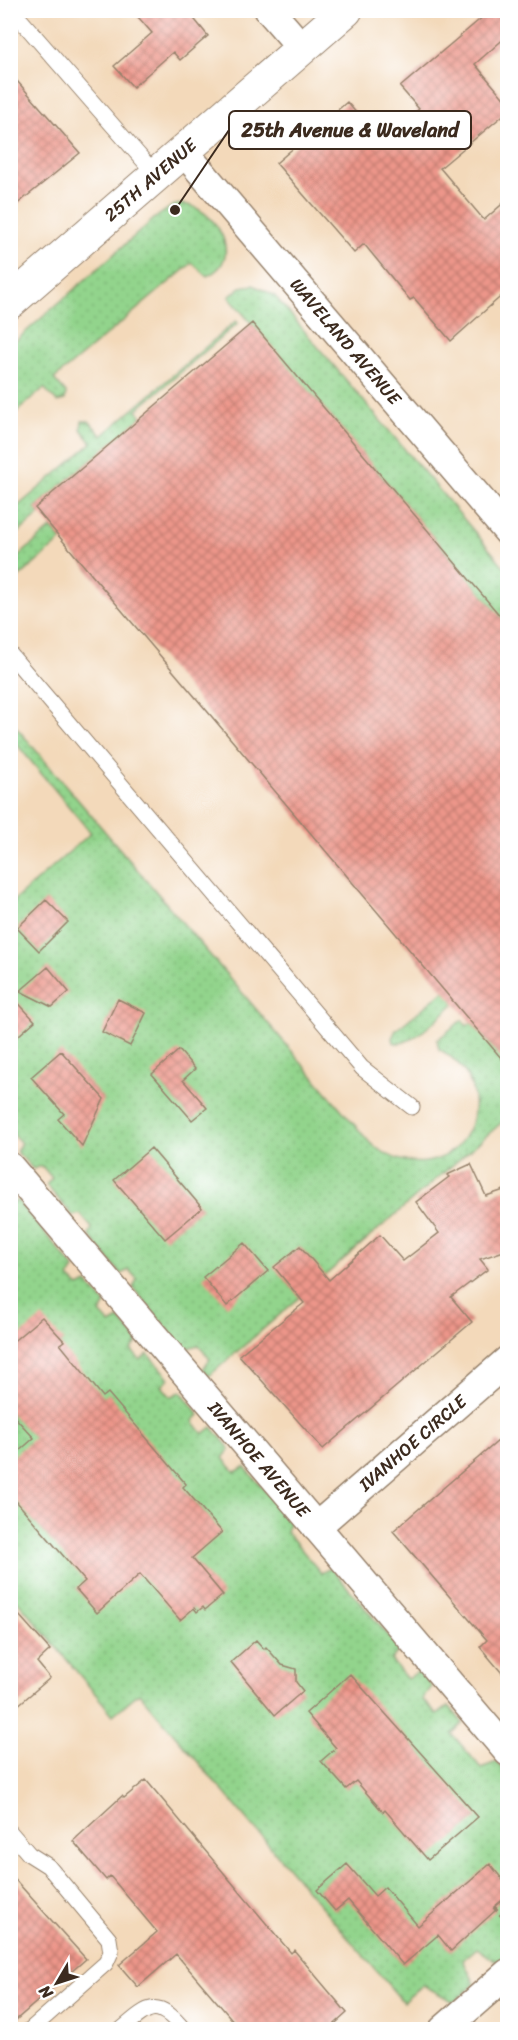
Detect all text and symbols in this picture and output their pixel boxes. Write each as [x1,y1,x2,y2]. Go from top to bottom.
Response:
callout: 25th Avenue & Waveland [229,111,471,149]
text: 25th Avenue & Waveland [240,113,461,148]
street label: 25TH AVENUE [96,129,205,230]
street label: WAVELAND AVENUE [282,270,410,413]
street label: IVANHOE CIRCLE [350,1386,475,1500]
street label: IVANHOE AVENUE [199,1393,319,1526]
north arrow [27,1953,87,2013]
text: N [30,1978,61,2006]

